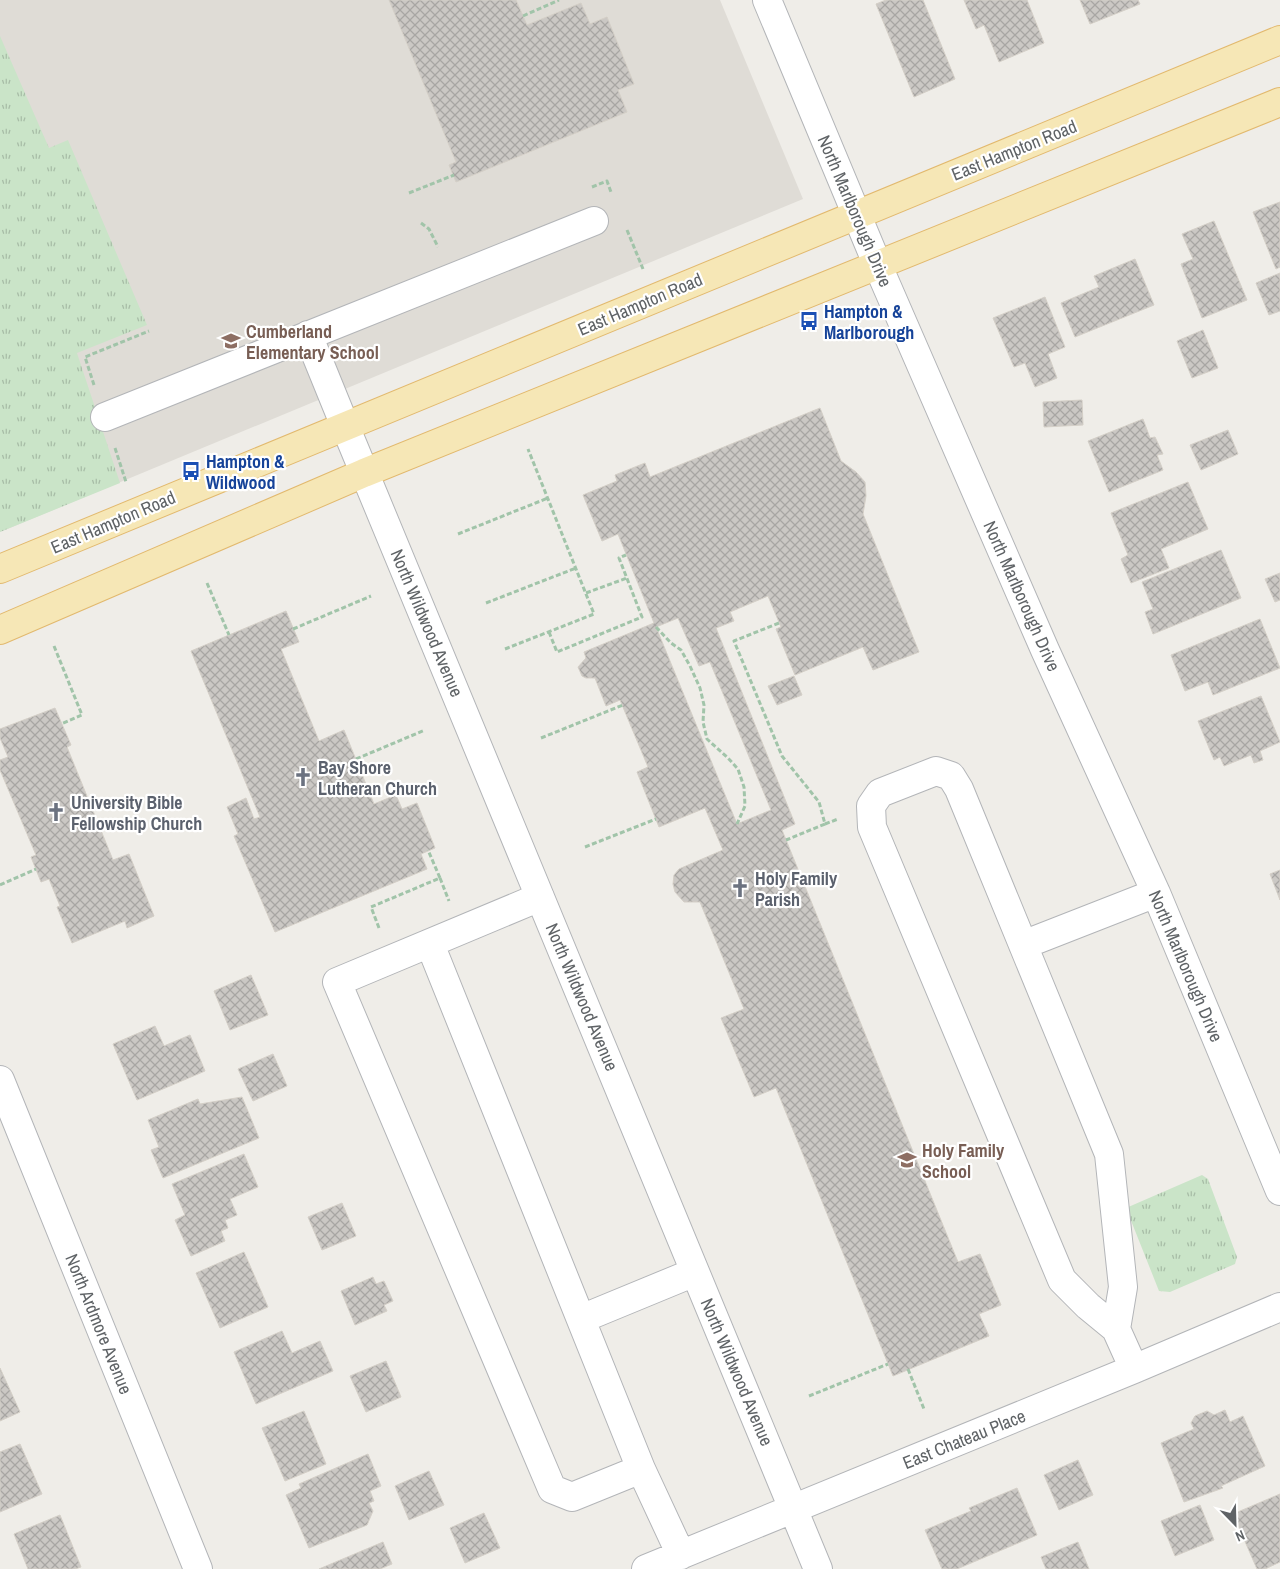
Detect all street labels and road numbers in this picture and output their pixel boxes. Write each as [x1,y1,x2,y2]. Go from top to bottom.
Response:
street label: East Hampton Road [948,114,1080,186]
street label: North Marlborough Drive [812,131,898,291]
street label: East Hampton Road [574,267,706,341]
street label: East Hampton Road [47,485,179,559]
street label: North Marlborough Drive [978,517,1066,675]
street label: North Wildwood Avenue [385,545,469,701]
street label: North Marlborough Drive [1143,886,1229,1046]
street label: North Wildwood Avenue [540,919,624,1075]
street label: North Ardmore Avenue [59,1250,139,1398]
street label: North Wildwood Avenue [695,1294,779,1450]
street label: East Chateau Place [899,1403,1029,1475]

